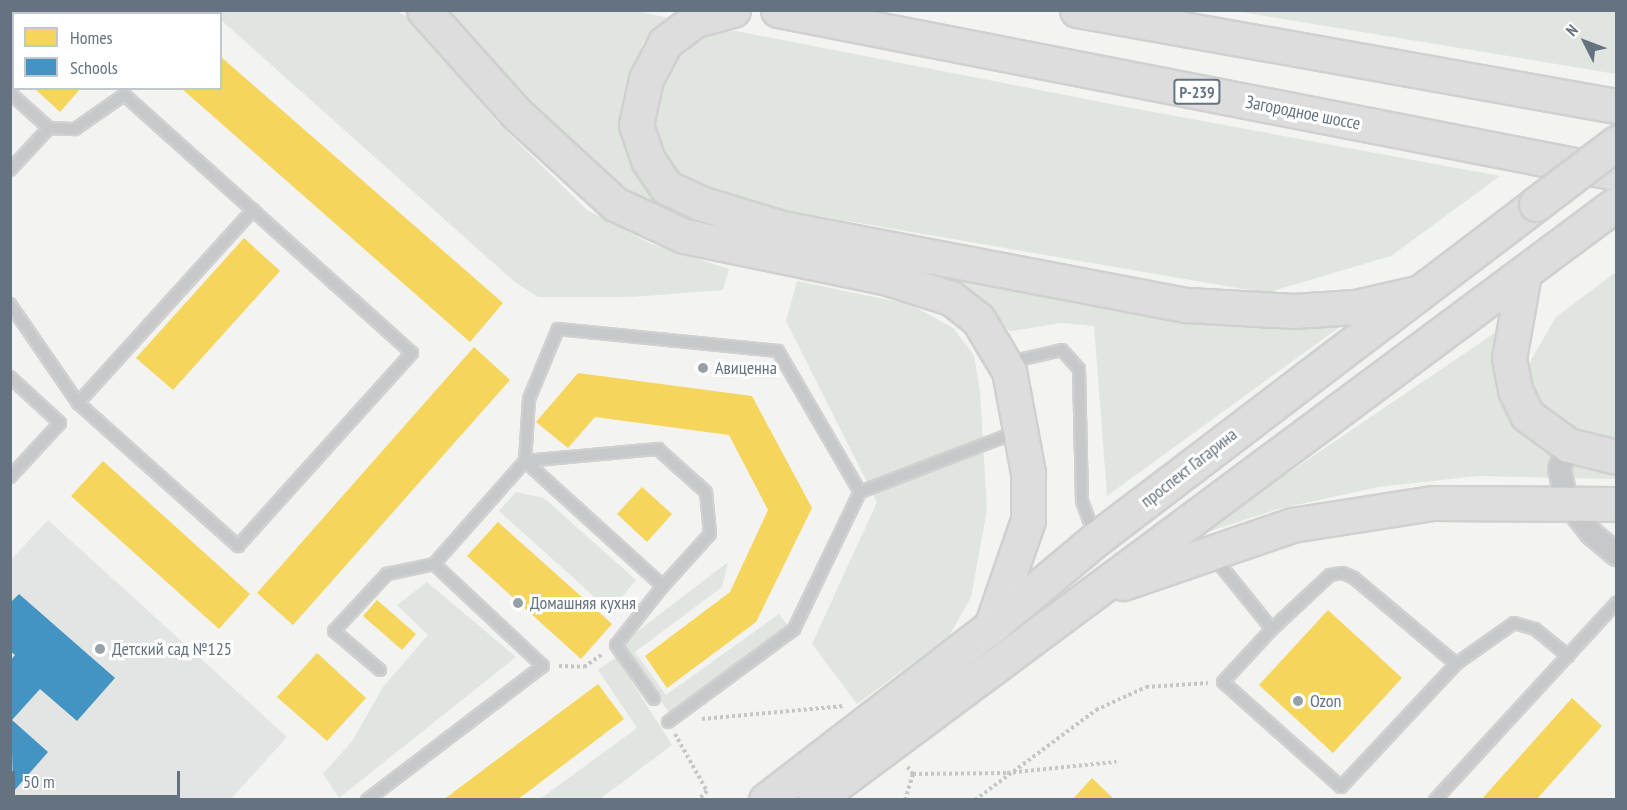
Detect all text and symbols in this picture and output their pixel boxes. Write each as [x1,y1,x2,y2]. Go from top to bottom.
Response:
legend [12,12,222,90]
north arrow [1555,12,1615,72]
text: N [1561,20,1582,40]
text: Homes [70,26,113,49]
text: Schools [70,56,118,79]
road number: Р-239 [1173,79,1221,105]
street label: Загородное шоссе [1244,91,1362,135]
place label: Авиценна [715,357,777,379]
marker: Авиценна [696,361,710,375]
street label: проспект Гагарина [1136,424,1242,512]
place label: Домашняя кухня [530,592,636,614]
marker: Домашняя кухня [511,596,525,610]
place label: Детский сад №125 [112,638,232,660]
marker: Детский сад №125 [93,642,107,656]
place label: Ozon [1310,690,1342,712]
marker: Ozon [1291,694,1305,708]
scale bar [15,759,183,797]
text: 50 m [23,770,55,793]

